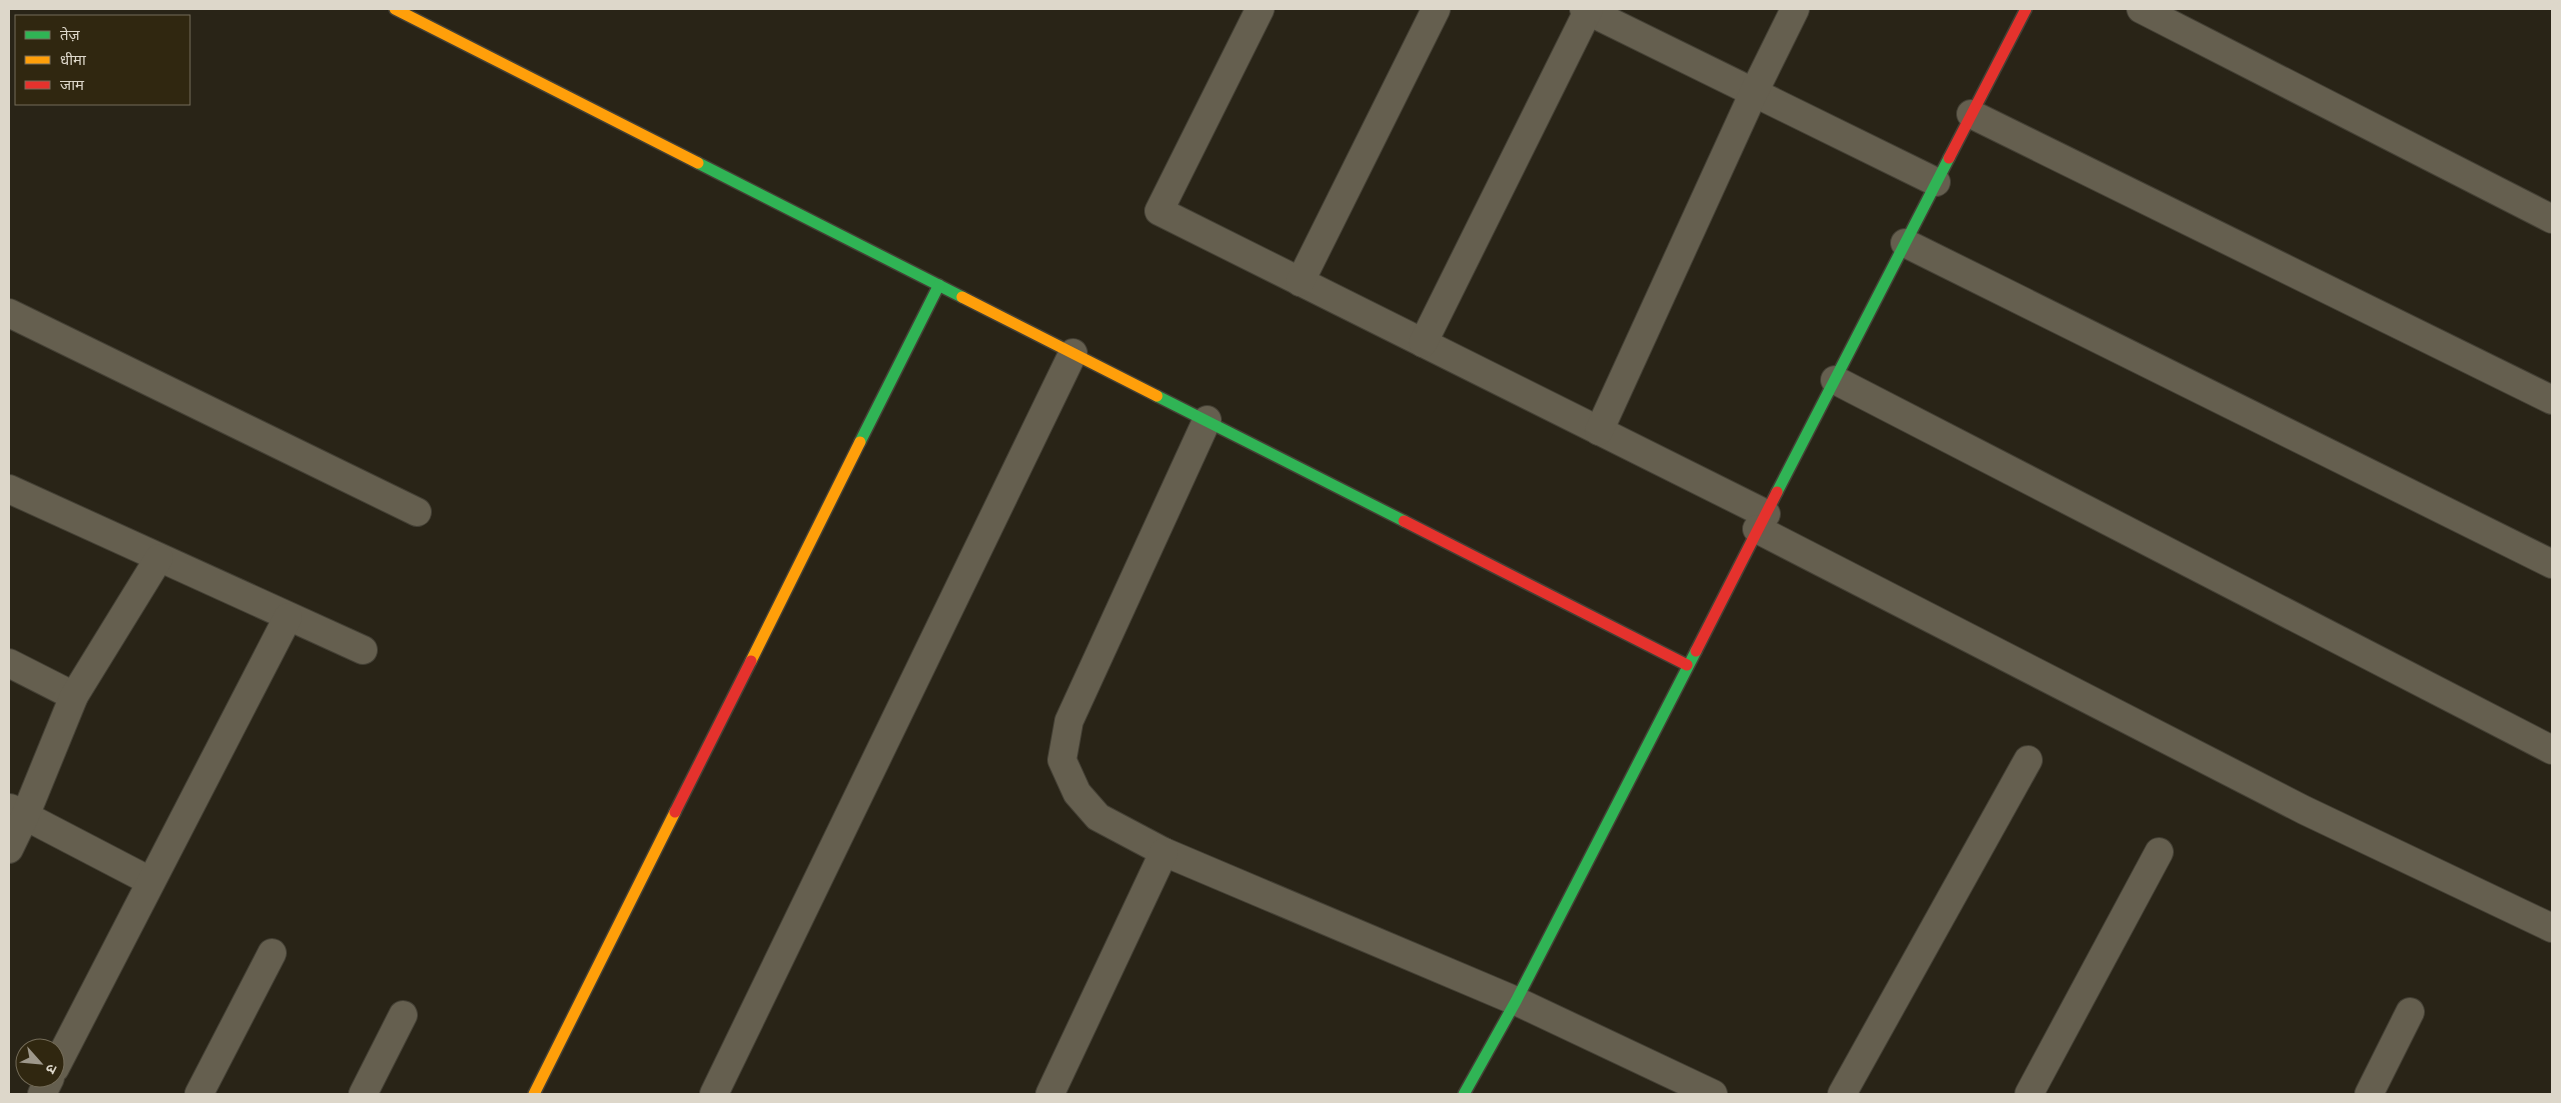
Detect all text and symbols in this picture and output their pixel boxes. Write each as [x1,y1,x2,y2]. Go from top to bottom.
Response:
legend [15,15,190,105]
text: तेज़ [60,26,81,44]
text: धीमा [60,51,87,69]
text: जाम [60,76,85,94]
north arrow [15,1038,65,1088]
text: उ [42,1062,61,1077]

